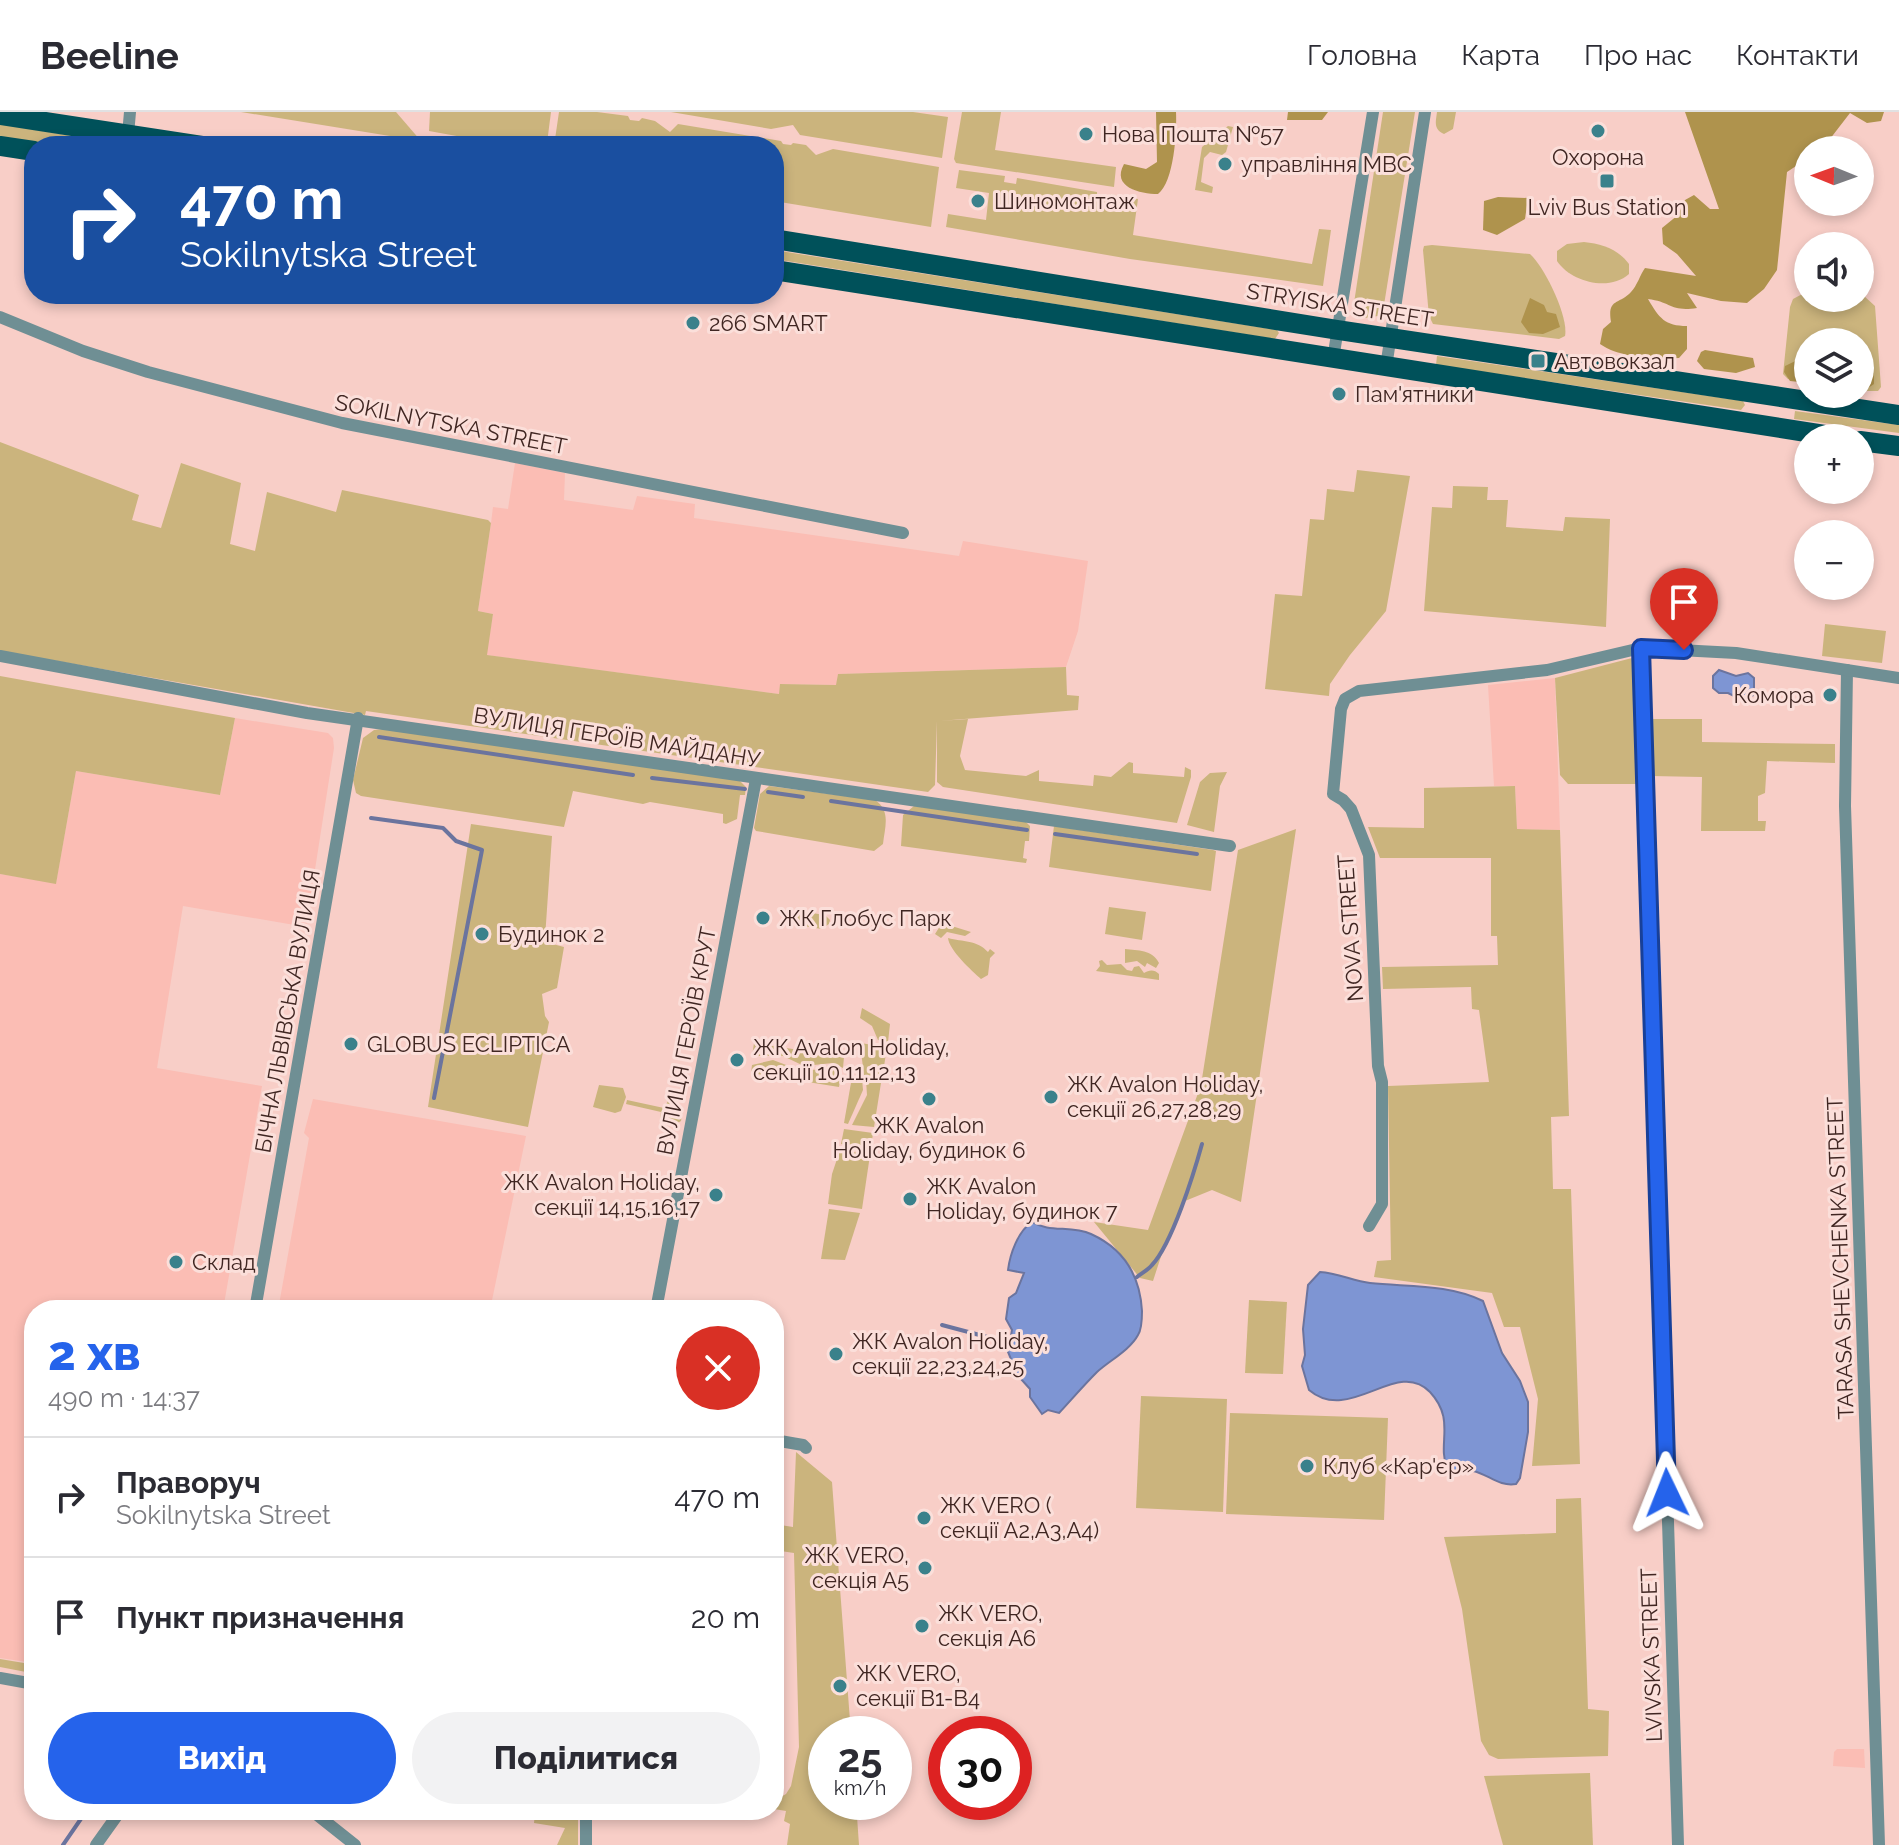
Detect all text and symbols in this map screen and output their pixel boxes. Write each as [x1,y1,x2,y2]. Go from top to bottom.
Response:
text: Beeline [40,33,179,78]
text: Головна [1307,39,1417,72]
text: Карта [1461,39,1540,72]
text: Про нас [1584,39,1692,72]
text: Контакти [1736,39,1859,72]
place label: Нова Пошта №57 [1102,121,1284,147]
marker: Охорона [1589,122,1607,140]
marker: Нова Пошта №57 [1077,125,1095,143]
north arrow [1794,136,1874,216]
map controls [1794,136,1874,600]
place label: Охорона [1552,144,1644,170]
place label: управління МВС [1241,151,1412,177]
marker: управління МВС [1216,155,1234,173]
text: 470 m [180,166,343,232]
icon: right [48,168,152,272]
marker: Lviv Bus Station [1598,172,1616,190]
place label: Шиномонтаж [994,188,1135,214]
marker: Шиномонтаж [969,192,987,210]
place label: Lviv Bus Station [1528,194,1686,220]
button: sound [1794,232,1874,312]
text: Sokilnytska Street [180,233,477,275]
street label: STRYISKA STREET [1245,277,1436,333]
place label: 266 SMART [709,310,828,336]
marker: 266 SMART [684,314,702,332]
button: layers [1794,328,1874,408]
place label: Автовокзал [1554,348,1675,374]
marker: Автовокзал [1529,352,1547,370]
place label: Пам'ятники [1355,381,1474,407]
marker: Пам'ятники [1330,385,1348,403]
street label: SOKILNYTSKA STREET [333,389,570,459]
button: + [1794,424,1874,504]
button: − [1794,520,1874,600]
pin [1650,568,1718,650]
icon: arrive [1662,580,1706,624]
place label: Комора [1734,682,1814,708]
marker: Комора [1821,686,1839,704]
street label: ВУЛИЦЯ ГЕРОЇВ МАЙДАНУ [472,702,762,773]
street label: NOVA STREET [1332,853,1368,1003]
street label: БІЧНА ЛЬВІВСЬКА ВУЛИЦЯ [249,867,325,1155]
place label: ЖК Глобус Парк [779,905,952,931]
marker: ЖК Глобус Парк [754,909,772,927]
place label: Будинок 2 [498,921,605,947]
street label: ВУЛИЦЯ ГЕРОЇВ КРУТ [651,924,721,1157]
marker: Будинок 2 [473,925,491,943]
place label: GLOBUS ECLIPTICA [367,1031,571,1057]
place label: ЖК Avalon Holiday, секції 10,11,12,13 [753,1034,950,1085]
marker: GLOBUS ECLIPTICA [342,1035,360,1053]
marker: ЖК Avalon Holiday, секції 10,11,12,13 [728,1051,746,1069]
place label: ЖК Avalon Holiday, секції 26,27,28,29 [1067,1071,1264,1122]
marker: ЖК Avalon Holiday, секції 26,27,28,29 [1042,1088,1060,1106]
marker: ЖК Avalon Holiday, будинок 6 [920,1090,938,1108]
street label: TARASA SHEVCHENKA STREET [1821,1096,1859,1420]
place label: ЖК Avalon Holiday, будинок 6 [832,1112,1026,1163]
place label: ЖК Avalon Holiday, секції 14,15,16,17 [504,1169,700,1220]
place label: ЖК Avalon Holiday, будинок 7 [926,1173,1118,1224]
marker: ЖК Avalon Holiday, секції 14,15,16,17 [707,1186,725,1204]
marker: ЖК Avalon Holiday, будинок 7 [901,1190,919,1208]
place label: Склад [192,1249,256,1275]
marker: Склад [167,1253,185,1271]
text: 2 хв [48,1325,141,1381]
button: close [676,1326,760,1410]
place label: ЖК Avalon Holiday, секції 22,23,24,25 [852,1328,1049,1379]
marker: ЖК Avalon Holiday, секції 22,23,24,25 [827,1345,845,1363]
text: 490 m · 14:37 [48,1383,200,1413]
position arrow [1625,1451,1709,1535]
place label: Клуб «Кар'єр» [1323,1453,1474,1479]
marker: Клуб «Кар'єр» [1298,1457,1316,1475]
text: Праворуч [116,1465,261,1500]
icon: right [48,1475,92,1519]
text: 470 m [674,1480,760,1515]
place label: ЖК VERO ( секції А2,А3,А4) [940,1492,1099,1543]
text: Sokilnytska Street [116,1500,331,1530]
marker: ЖК VERO ( секції А2,А3,А4) [915,1509,933,1527]
place label: ЖК VERO, секція А5 [804,1542,909,1593]
marker: ЖК VERO, секція А5 [916,1559,934,1577]
street label: LVIVSKA STREET [1635,1567,1667,1742]
icon: arrive [48,1595,92,1639]
text: Пункт призначення [116,1600,404,1635]
text: 20 m [691,1600,760,1635]
place label: ЖК VERO, секція А6 [938,1600,1043,1651]
marker: ЖК VERO, секція А6 [913,1617,931,1635]
place label: ЖК VERO, секції В1-В4 [856,1660,980,1711]
marker: ЖК VERO, секції В1-В4 [831,1677,849,1695]
button: Вихід [48,1712,396,1804]
button: Поділитися [412,1712,760,1804]
speed limit sign: 30 [928,1716,1032,1820]
text: 25 [838,1734,882,1781]
text: km/h [834,1776,886,1800]

